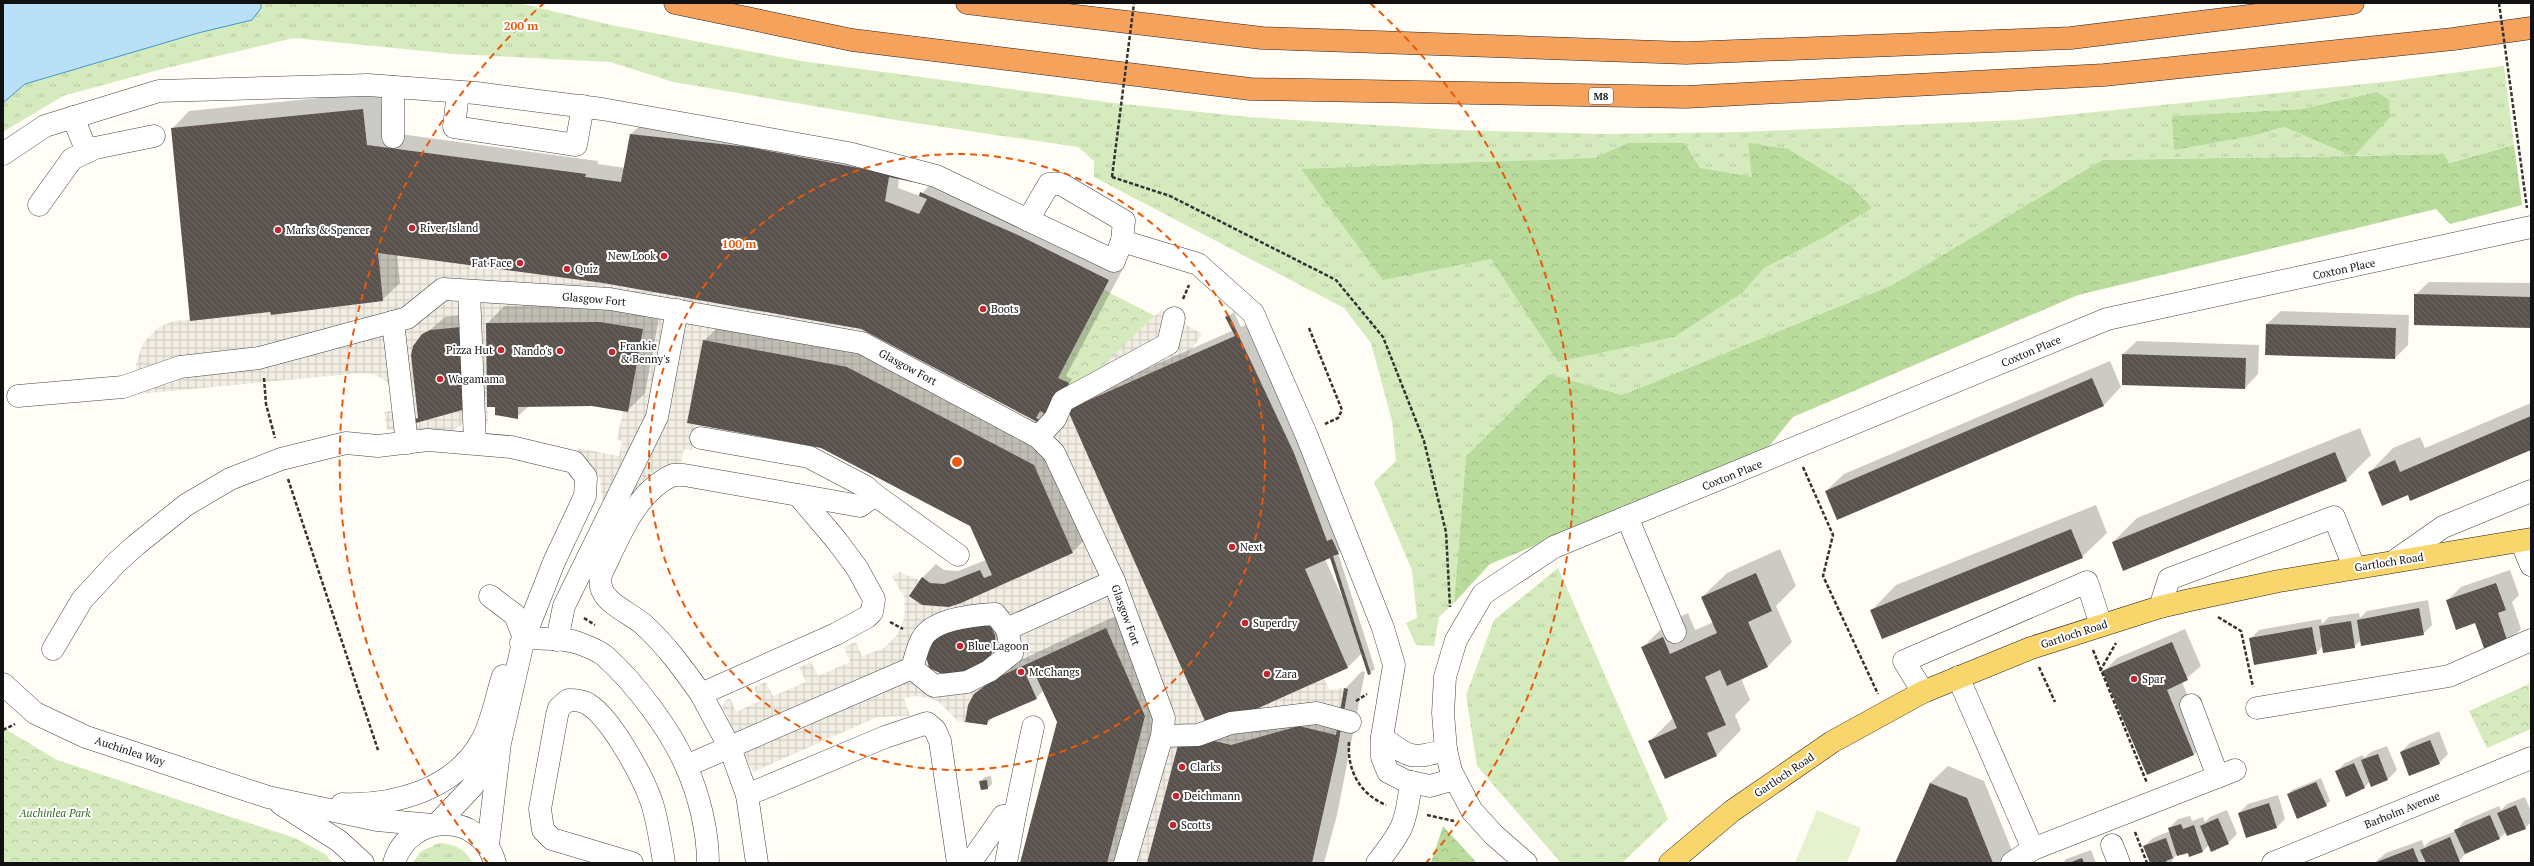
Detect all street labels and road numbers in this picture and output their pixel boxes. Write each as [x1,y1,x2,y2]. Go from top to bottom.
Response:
road number: M8 [1589,88,1613,104]
street label: Coxton Place [2311,255,2377,282]
street label: Glasgow Fort [562,289,626,309]
street label: Coxton Place [1999,332,2063,370]
street label: Glasgow Fort [876,346,940,388]
street label: Coxton Place [1700,456,1765,493]
street label: Gartloch Road [2354,550,2424,574]
street label: Glasgow Fort [1108,583,1144,647]
street label: Gartloch Road [2039,617,2109,651]
street label: Auchinlea Way [93,733,167,769]
street label: Gartloch Road [1751,750,1817,800]
street label: Barholm Avenue [2362,788,2442,832]

